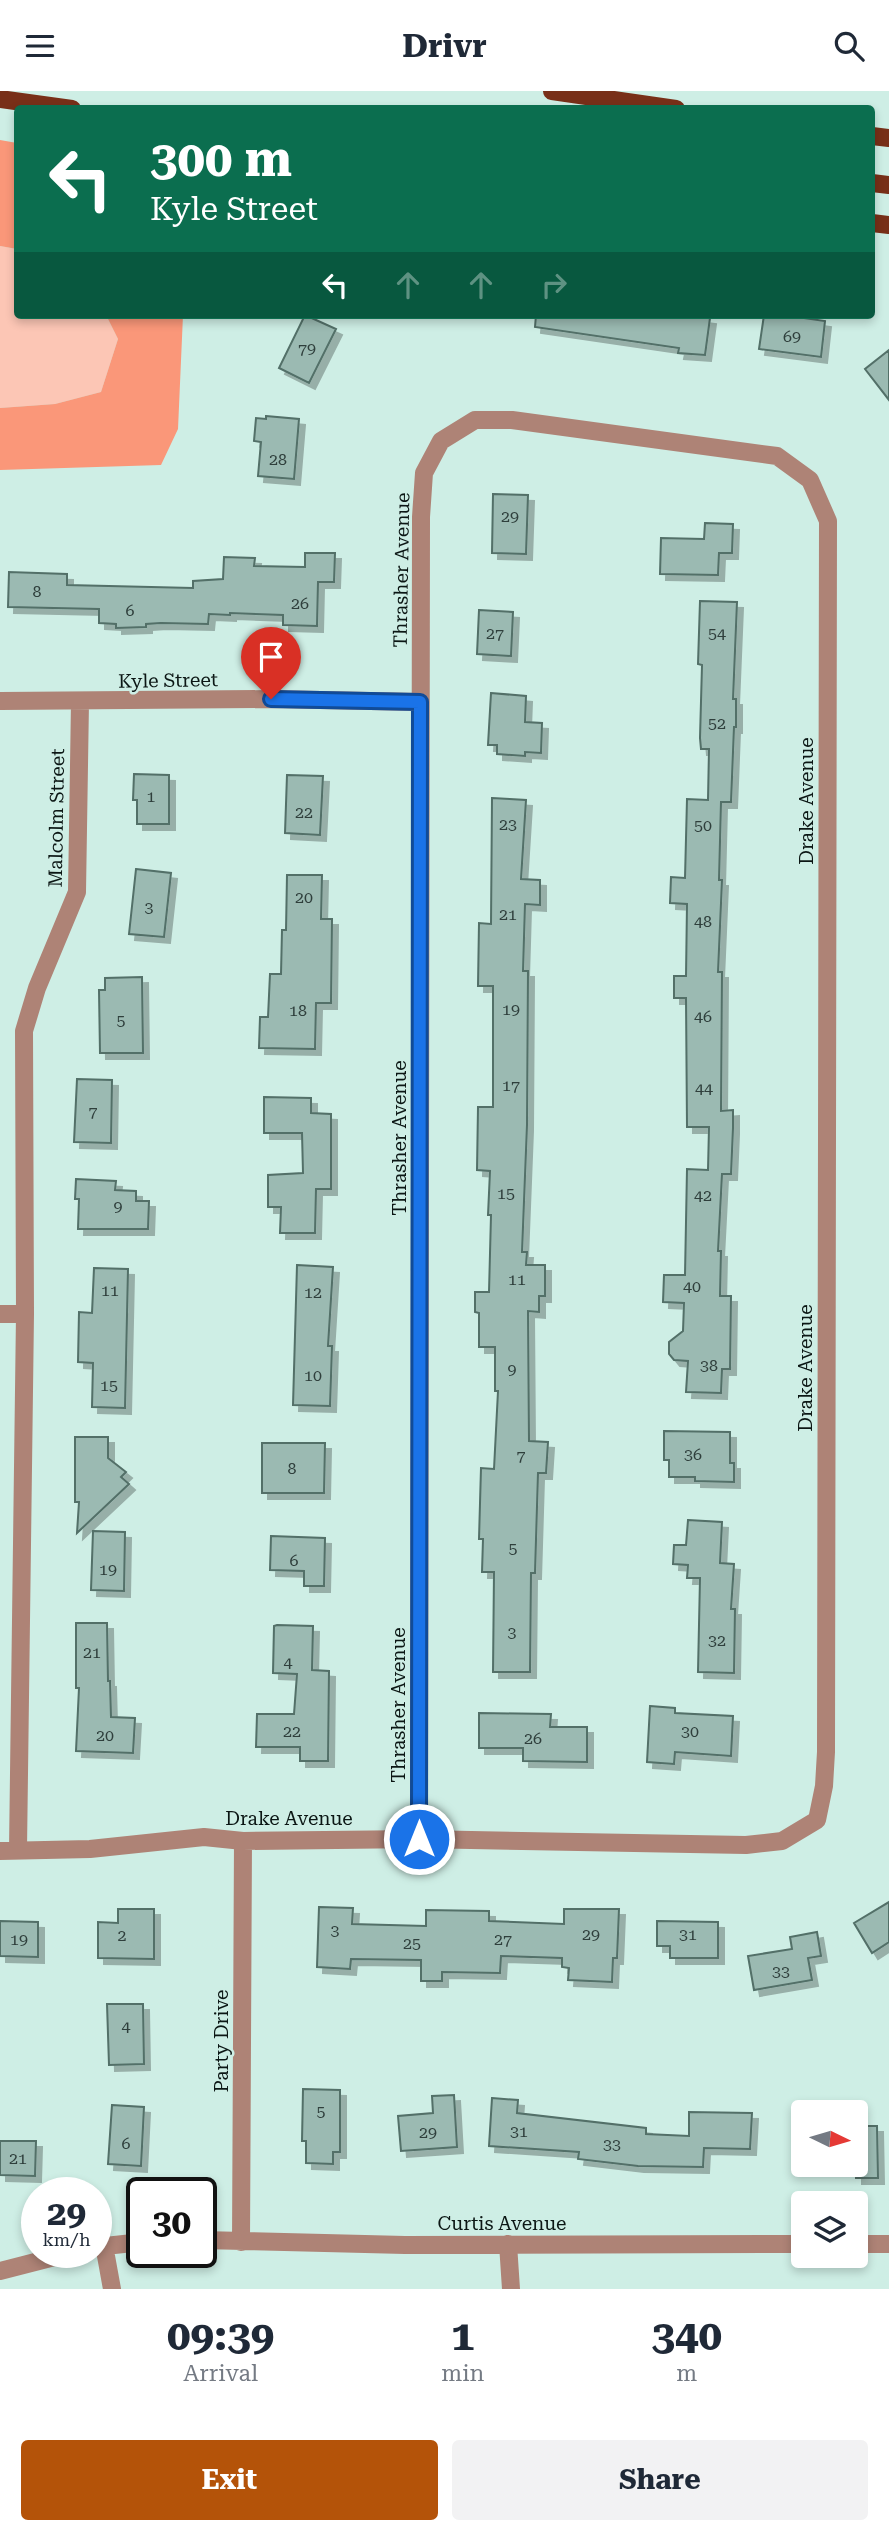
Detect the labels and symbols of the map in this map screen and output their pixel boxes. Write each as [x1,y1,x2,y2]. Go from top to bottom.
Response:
house number: 69 [783,327,801,346]
house number: 79 [298,339,316,358]
house number: 28 [269,450,287,469]
street label: Thrasher Avenue [389,492,414,648]
house number: 29 [501,507,519,526]
house number: 8 [33,582,42,601]
house number: 26 [291,594,309,613]
house number: 6 [126,601,135,620]
house number: 27 [486,624,504,643]
house number: 54 [708,624,726,643]
pin [241,627,301,699]
street label: Kyle Street [118,668,218,693]
house number: 52 [708,714,726,733]
street label: Drake Avenue [795,737,818,865]
street label: Malcolm Street [44,748,69,888]
house number: 1 [147,787,156,806]
house number: 22 [295,803,313,822]
house number: 23 [499,815,517,834]
house number: 50 [694,816,712,835]
house number: 20 [295,888,313,907]
house number: 3 [145,898,154,917]
house number: 21 [499,905,517,924]
house number: 48 [694,912,712,931]
house number: 19 [502,1000,520,1019]
house number: 18 [289,1001,307,1020]
house number: 46 [694,1007,712,1026]
house number: 5 [117,1011,126,1030]
street label: Thrasher Avenue [388,1060,411,1216]
house number: 17 [502,1076,520,1095]
house number: 44 [695,1079,713,1098]
house number: 7 [89,1102,98,1121]
house number: 15 [497,1184,515,1203]
house number: 42 [694,1186,712,1205]
house number: 9 [114,1197,123,1216]
house number: 11 [508,1270,526,1289]
house number: 40 [683,1277,701,1296]
house number: 11 [101,1281,119,1300]
house number: 12 [304,1283,322,1302]
street label: Drake Avenue [794,1304,817,1432]
house number: 38 [700,1356,718,1375]
house number: 9 [508,1360,517,1379]
house number: 10 [304,1366,322,1385]
house number: 15 [100,1376,118,1395]
house number: 36 [684,1445,702,1464]
house number: 7 [517,1446,526,1465]
house number: 8 [288,1459,297,1478]
house number: 5 [509,1539,518,1558]
house number: 6 [290,1551,299,1570]
house number: 19 [99,1560,117,1579]
house number: 3 [508,1623,517,1642]
street label: Thrasher Avenue [387,1627,410,1783]
house number: 32 [708,1631,726,1650]
house number: 21 [83,1643,101,1662]
house number: 4 [284,1653,293,1672]
house number: 22 [283,1722,301,1741]
house number: 30 [681,1722,699,1741]
house number: 20 [96,1726,114,1745]
house number: 26 [524,1729,542,1748]
position arrow [382,1802,456,1876]
street label: Drake Avenue [225,1807,353,1830]
house number: 3 [331,1921,340,1940]
house number: 29 [582,1925,600,1944]
house number: 31 [679,1925,697,1944]
house number: 2 [118,1926,127,1945]
house number: 19 [10,1930,28,1949]
house number: 27 [494,1930,512,1949]
house number: 25 [403,1934,421,1953]
house number: 33 [772,1962,790,1981]
street label: Party Drive [210,1989,233,2093]
house number: 4 [122,2017,131,2036]
north arrow [791,2100,868,2177]
house number: 5 [317,2102,326,2121]
house number: 31 [510,2122,528,2141]
house number: 29 [419,2123,437,2142]
house number: 6 [122,2134,131,2153]
house number: 33 [603,2135,621,2154]
house number: 21 [9,2149,27,2168]
speed limit sign: 30 [126,2177,217,2268]
street label: Curtis Avenue [438,2212,566,2235]

